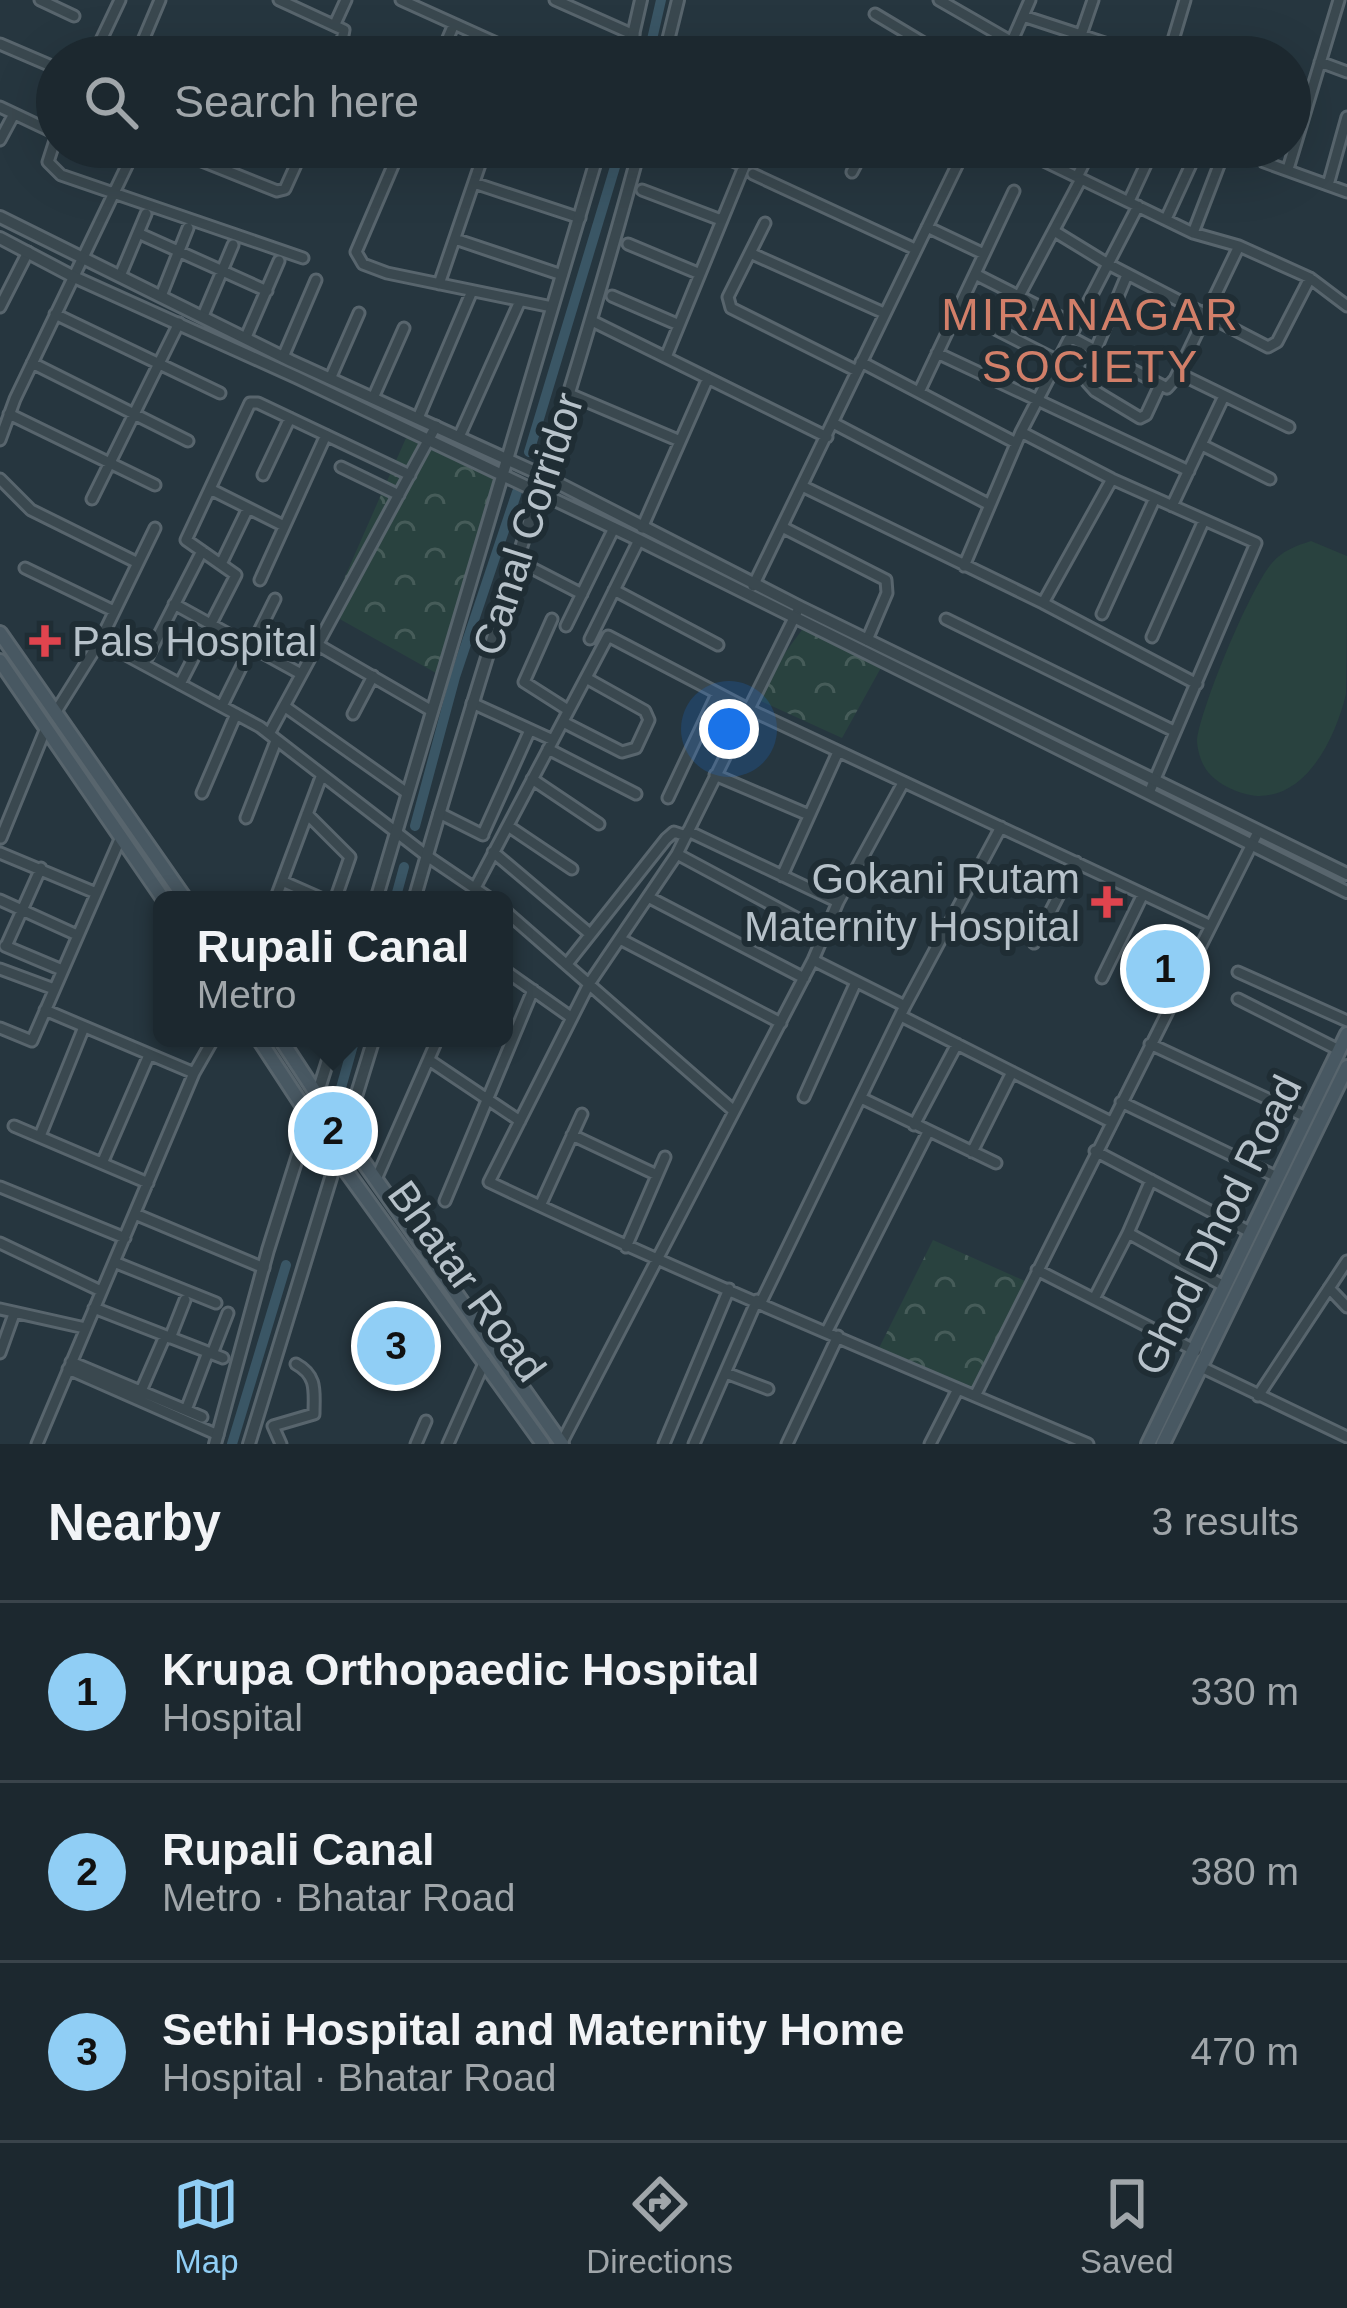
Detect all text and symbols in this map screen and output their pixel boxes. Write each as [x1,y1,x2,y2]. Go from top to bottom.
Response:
search box [36,36,1311,168]
icon: search [78,69,144,135]
text: Search here [174,76,419,127]
district label: MIRANAGAR SOCIETY [941,289,1241,392]
street label: Canal Corridor [463,387,593,661]
place label: Pals Hospital [72,618,317,665]
marker: Pals Hospital [29,625,61,657]
your location [699,699,759,759]
place label: Gokani Rutam Maternity Hospital [744,855,1080,950]
marker: Gokani Rutam Maternity Hospital [1091,886,1123,918]
popup [153,891,513,1047]
text: Rupali Canal [197,921,469,972]
pin: 1 [1126,924,1204,1014]
text: Metro [197,973,296,1016]
street label: Ghod Dhod Road [1125,1068,1311,1382]
pin: 2 [294,1086,372,1176]
street label: Bhatar Road [379,1172,555,1390]
pin: 3 [357,1301,435,1391]
text: Nearby [48,1494,221,1551]
text: 3 results [1152,1500,1299,1543]
text: Krupa Orthopaedic Hospital [162,1644,760,1695]
text: 1 [76,1670,98,1713]
text: 330 m [1191,1670,1299,1713]
text: Hospital [162,1696,303,1739]
text: Rupali Canal [162,1824,435,1875]
text: 2 [76,1850,98,1893]
text: 380 m [1191,1850,1299,1893]
text: Metro · Bhatar Road [162,1876,515,1919]
text: Sethi Hospital and Maternity Home [162,2004,905,2055]
text: 3 [76,2030,98,2073]
text: 470 m [1191,2030,1299,2073]
text: Hospital · Bhatar Road [162,2056,557,2099]
tab: Map [173,2171,239,2281]
tab: Directions [586,2171,733,2281]
tab: Saved [1080,2171,1174,2281]

